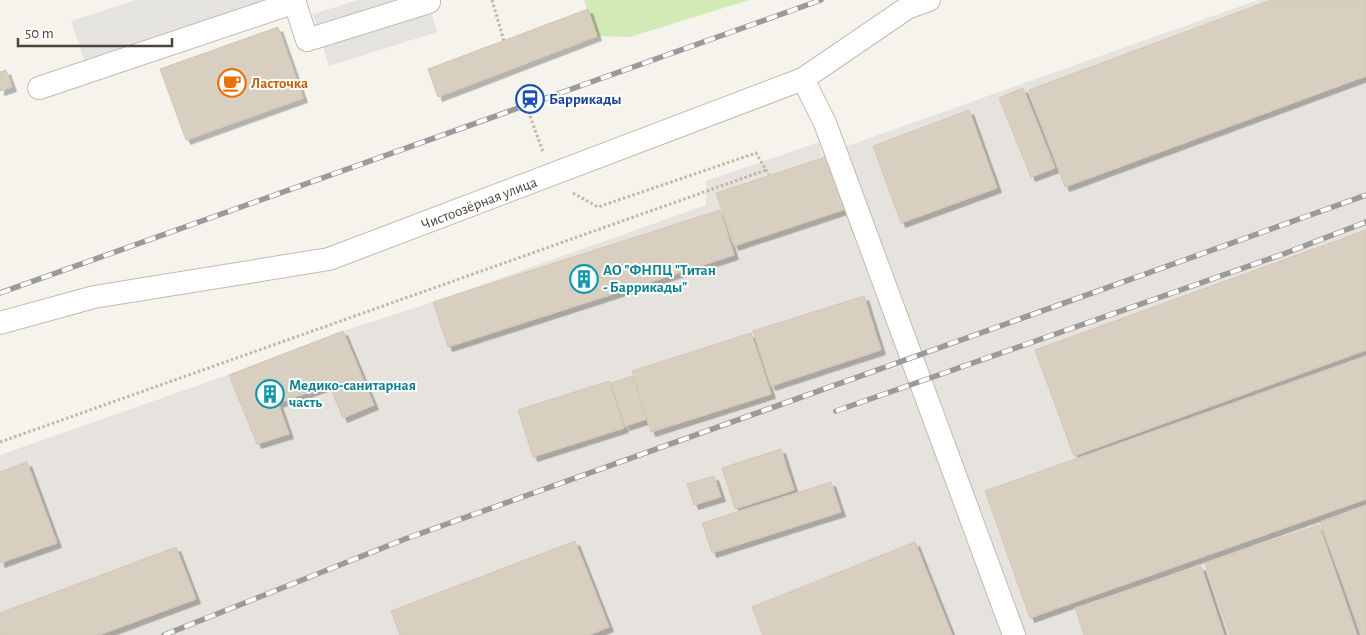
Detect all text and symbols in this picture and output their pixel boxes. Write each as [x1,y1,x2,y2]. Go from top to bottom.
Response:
scale bar [18,15,171,47]
text: 50 m [25,26,54,41]
cafe icon: Ласточка [217,68,247,98]
place label: Ласточка [251,76,308,91]
station icon: Баррикады [515,84,545,114]
place label: Баррикады [549,92,622,107]
street label: Чистоозёрная улица [419,174,539,232]
place label: АО "ФНПЦ "Титан - Баррикады" [603,263,716,295]
building icon: АО "ФНПЦ "Титан - Баррикады" [569,264,599,294]
place label: Медико-санитарная часть [289,378,416,410]
building icon: Медико-санитарная часть [255,379,285,409]

